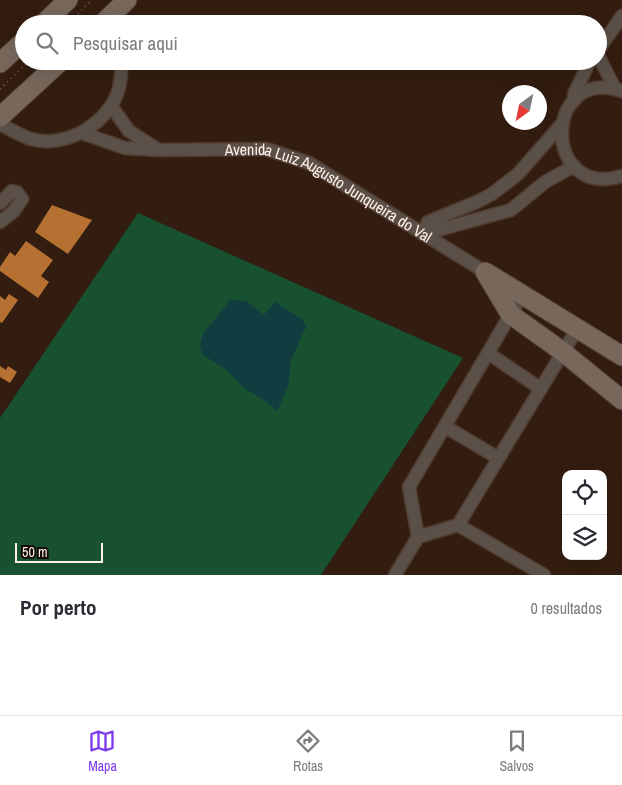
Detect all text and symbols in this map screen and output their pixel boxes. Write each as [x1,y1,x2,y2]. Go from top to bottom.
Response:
search box [15,15,607,70]
icon: search [33,29,61,57]
text: Pesquisar aqui [73,30,178,56]
north arrow [502,85,547,130]
street label: Avenida Luiz Augusto Junqueira do Val [224,138,436,248]
map controls [562,470,607,560]
button: locate [562,470,607,515]
button: layers [562,515,607,560]
scale bar [15,540,102,563]
text: 50 m [22,543,48,561]
text: Por perto [20,593,97,622]
text: 0 resultados [531,597,602,619]
tab: Mapa [88,727,117,775]
tab: Rotas [293,727,323,775]
tab: Salvos [499,727,534,775]

